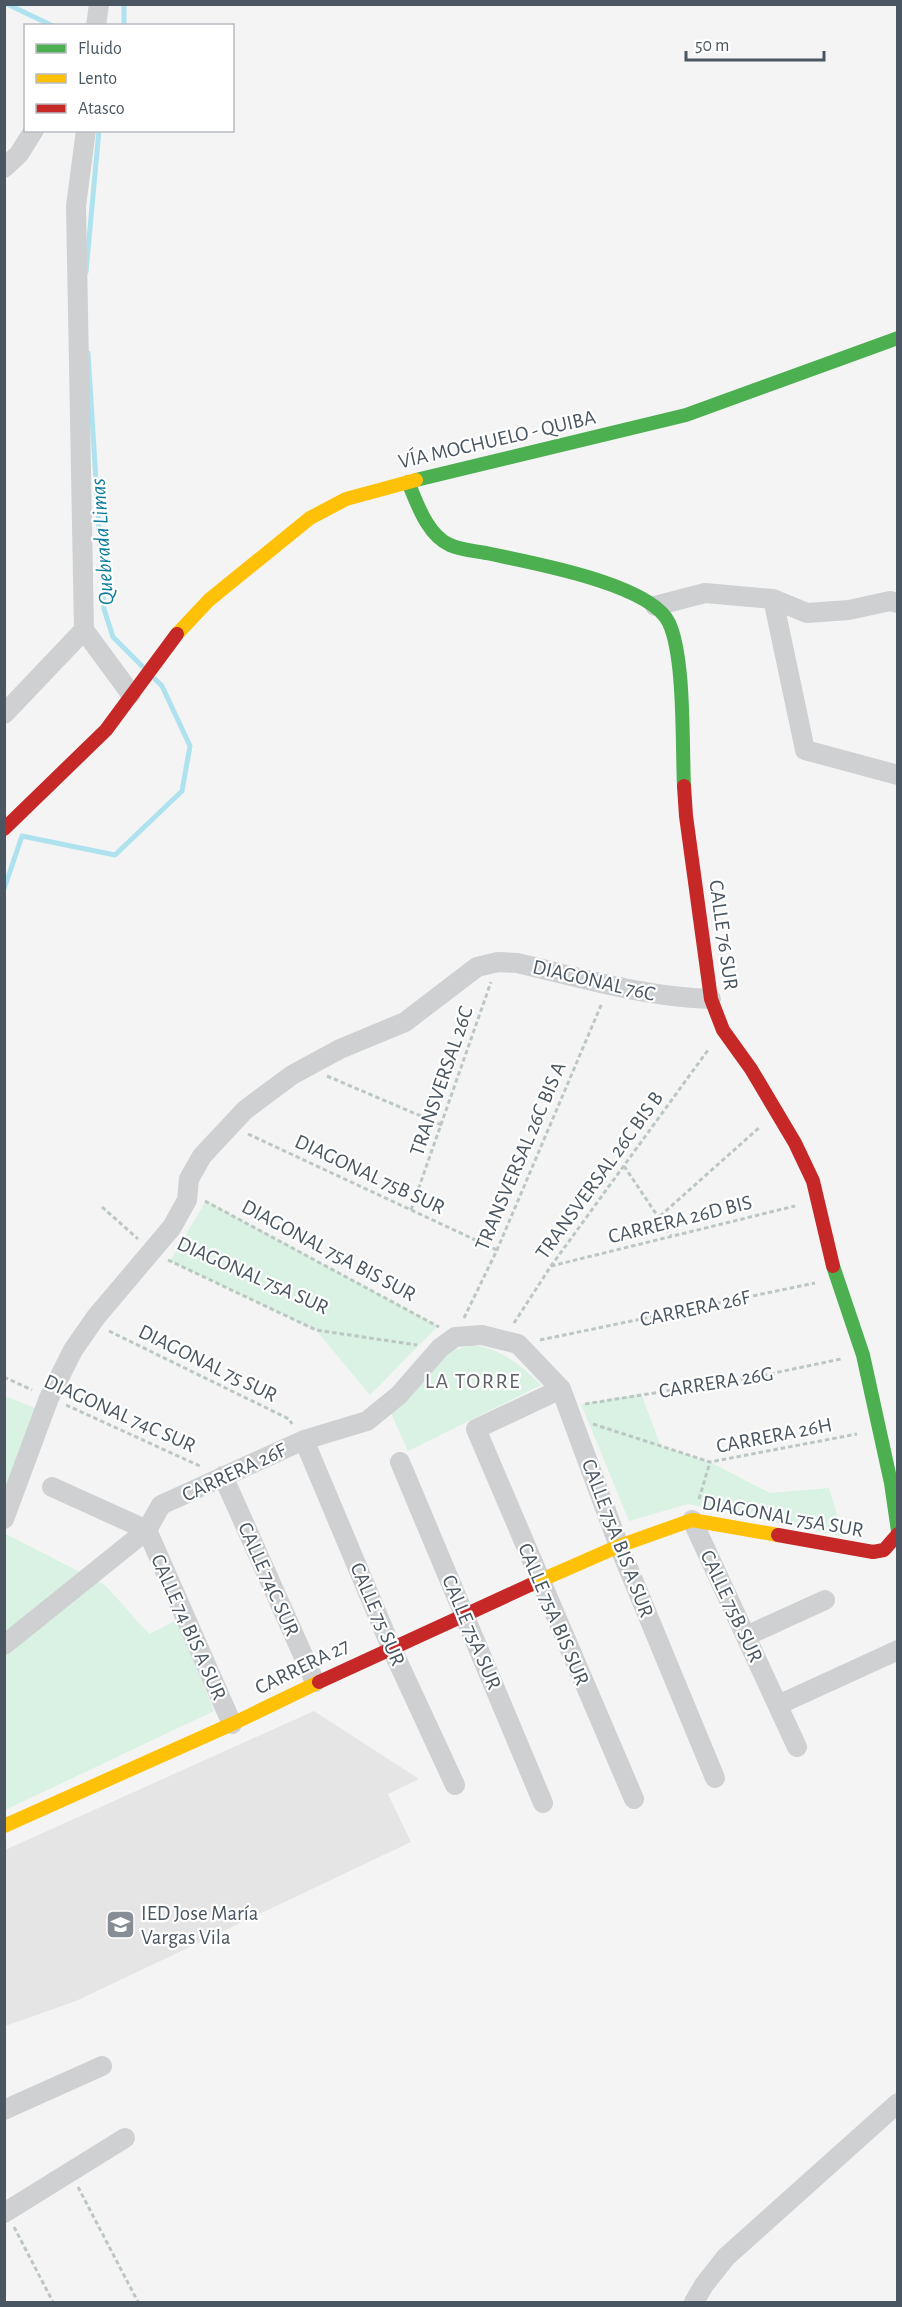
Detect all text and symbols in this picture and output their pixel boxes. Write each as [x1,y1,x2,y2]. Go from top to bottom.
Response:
legend [24,24,234,132]
scale bar [686,24,824,62]
text: 50 m [695,37,729,55]
text: Fluido [78,40,122,58]
text: Lento [78,70,117,88]
text: Atasco [78,100,125,118]
street label: VÍA MOCHUELO - QUIBA [396,405,598,472]
water label: Quebrada Limas [87,478,117,606]
street label: CALLE 76 SUR [705,879,742,991]
street label: DIAGONAL 76C [531,956,657,1005]
street label: TRANSVERSAL 26C [406,1004,477,1159]
street label: TRANSVERSAL 26C BIS A [471,1059,570,1253]
street label: TRANSVERSAL 26C BIS B [532,1088,667,1263]
street label: DIAGONAL 75B SUR [292,1131,448,1218]
street label: CARRERA 26D BIS [606,1191,754,1247]
street label: DIAGONAL 75A BIS SUR [238,1196,419,1305]
street label: DIAGONAL 75A SUR [174,1233,332,1318]
street label: CARRERA 26F [638,1286,753,1330]
street label: DIAGONAL 75 SUR [135,1321,280,1406]
street label: CARRERA 26G [657,1363,775,1402]
district label: LA TORRE [425,1370,521,1392]
street label: DIAGONAL 74C SUR [41,1371,199,1456]
street label: CARRERA 26H [714,1414,834,1457]
street label: CARRERA 26F [179,1439,290,1506]
street label: CALLE 75A BIS A SUR [578,1456,657,1620]
street label: DIAGONAL 75A SUR [701,1492,865,1541]
street label: CALLE 74C SUR [234,1519,303,1639]
street label: CALLE 75A BIS SUR [514,1540,593,1688]
street label: CALLE 75B SUR [696,1547,767,1666]
street label: CALLE 74 BIS A SUR [147,1551,230,1703]
street label: CALLE 75 SUR [346,1560,409,1669]
street label: CALLE 75A SUR [438,1572,505,1692]
street label: CARRERA 27 [252,1635,353,1698]
place label: IED Jose María Vargas Vila [141,1903,259,1948]
school or university icon: IED Jose María Vargas Vila [104,1909,136,1941]

